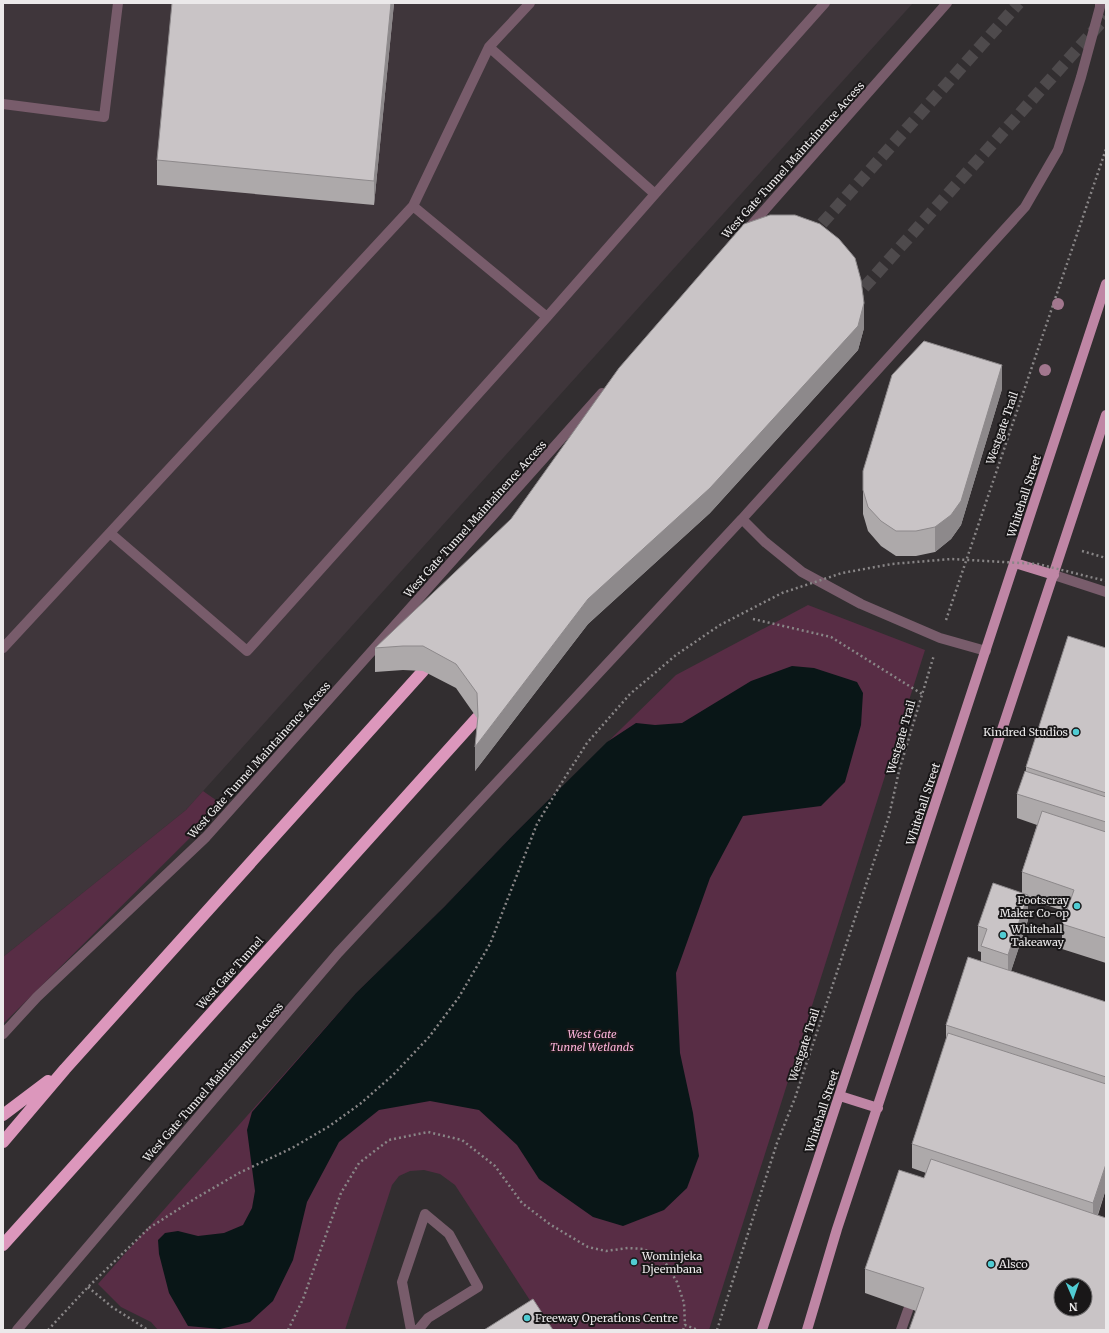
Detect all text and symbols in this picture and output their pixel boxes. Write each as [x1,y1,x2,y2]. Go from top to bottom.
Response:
street label: West Gate Tunnel Maintainence Access [718,79,867,242]
street label: Westgate Trail [983,389,1021,467]
street label: West Gate Tunnel Maintainence Access [400,438,549,601]
street label: Whitehall Street [1004,452,1044,540]
street label: West Gate Tunnel Maintainence Access [184,679,333,842]
street label: Westgate Trail [884,698,918,776]
place label: Kindred Studios [983,725,1068,739]
marker: Kindred Studios [1071,727,1081,737]
street label: Whitehall Street [903,760,943,848]
place label: Footscray Maker Co-op [1000,893,1070,920]
marker: Footscray Maker Co-op [1072,901,1082,911]
place label: Whitehall Takeaway [1010,922,1065,949]
marker: Whitehall Takeaway [998,930,1008,940]
street label: West Gate Tunnel [193,933,267,1013]
street label: West Gate Tunnel Maintainence Access [139,1000,286,1165]
street label: Westgate Trail [785,1006,823,1084]
park label: West Gate Tunnel Wetlands [550,1027,634,1054]
street label: Whitehall Street [802,1067,842,1155]
place label: Wominjeka Djeembana [641,1249,702,1276]
marker: Wominjeka Djeembana [629,1257,639,1267]
place label: Alsco [998,1257,1028,1271]
marker: Alsco [986,1259,996,1269]
north arrow [1053,1277,1093,1317]
text: N [1068,1300,1078,1314]
place label: Freeway Operations Centre [535,1311,678,1325]
marker: Freeway Operations Centre [522,1313,532,1323]

